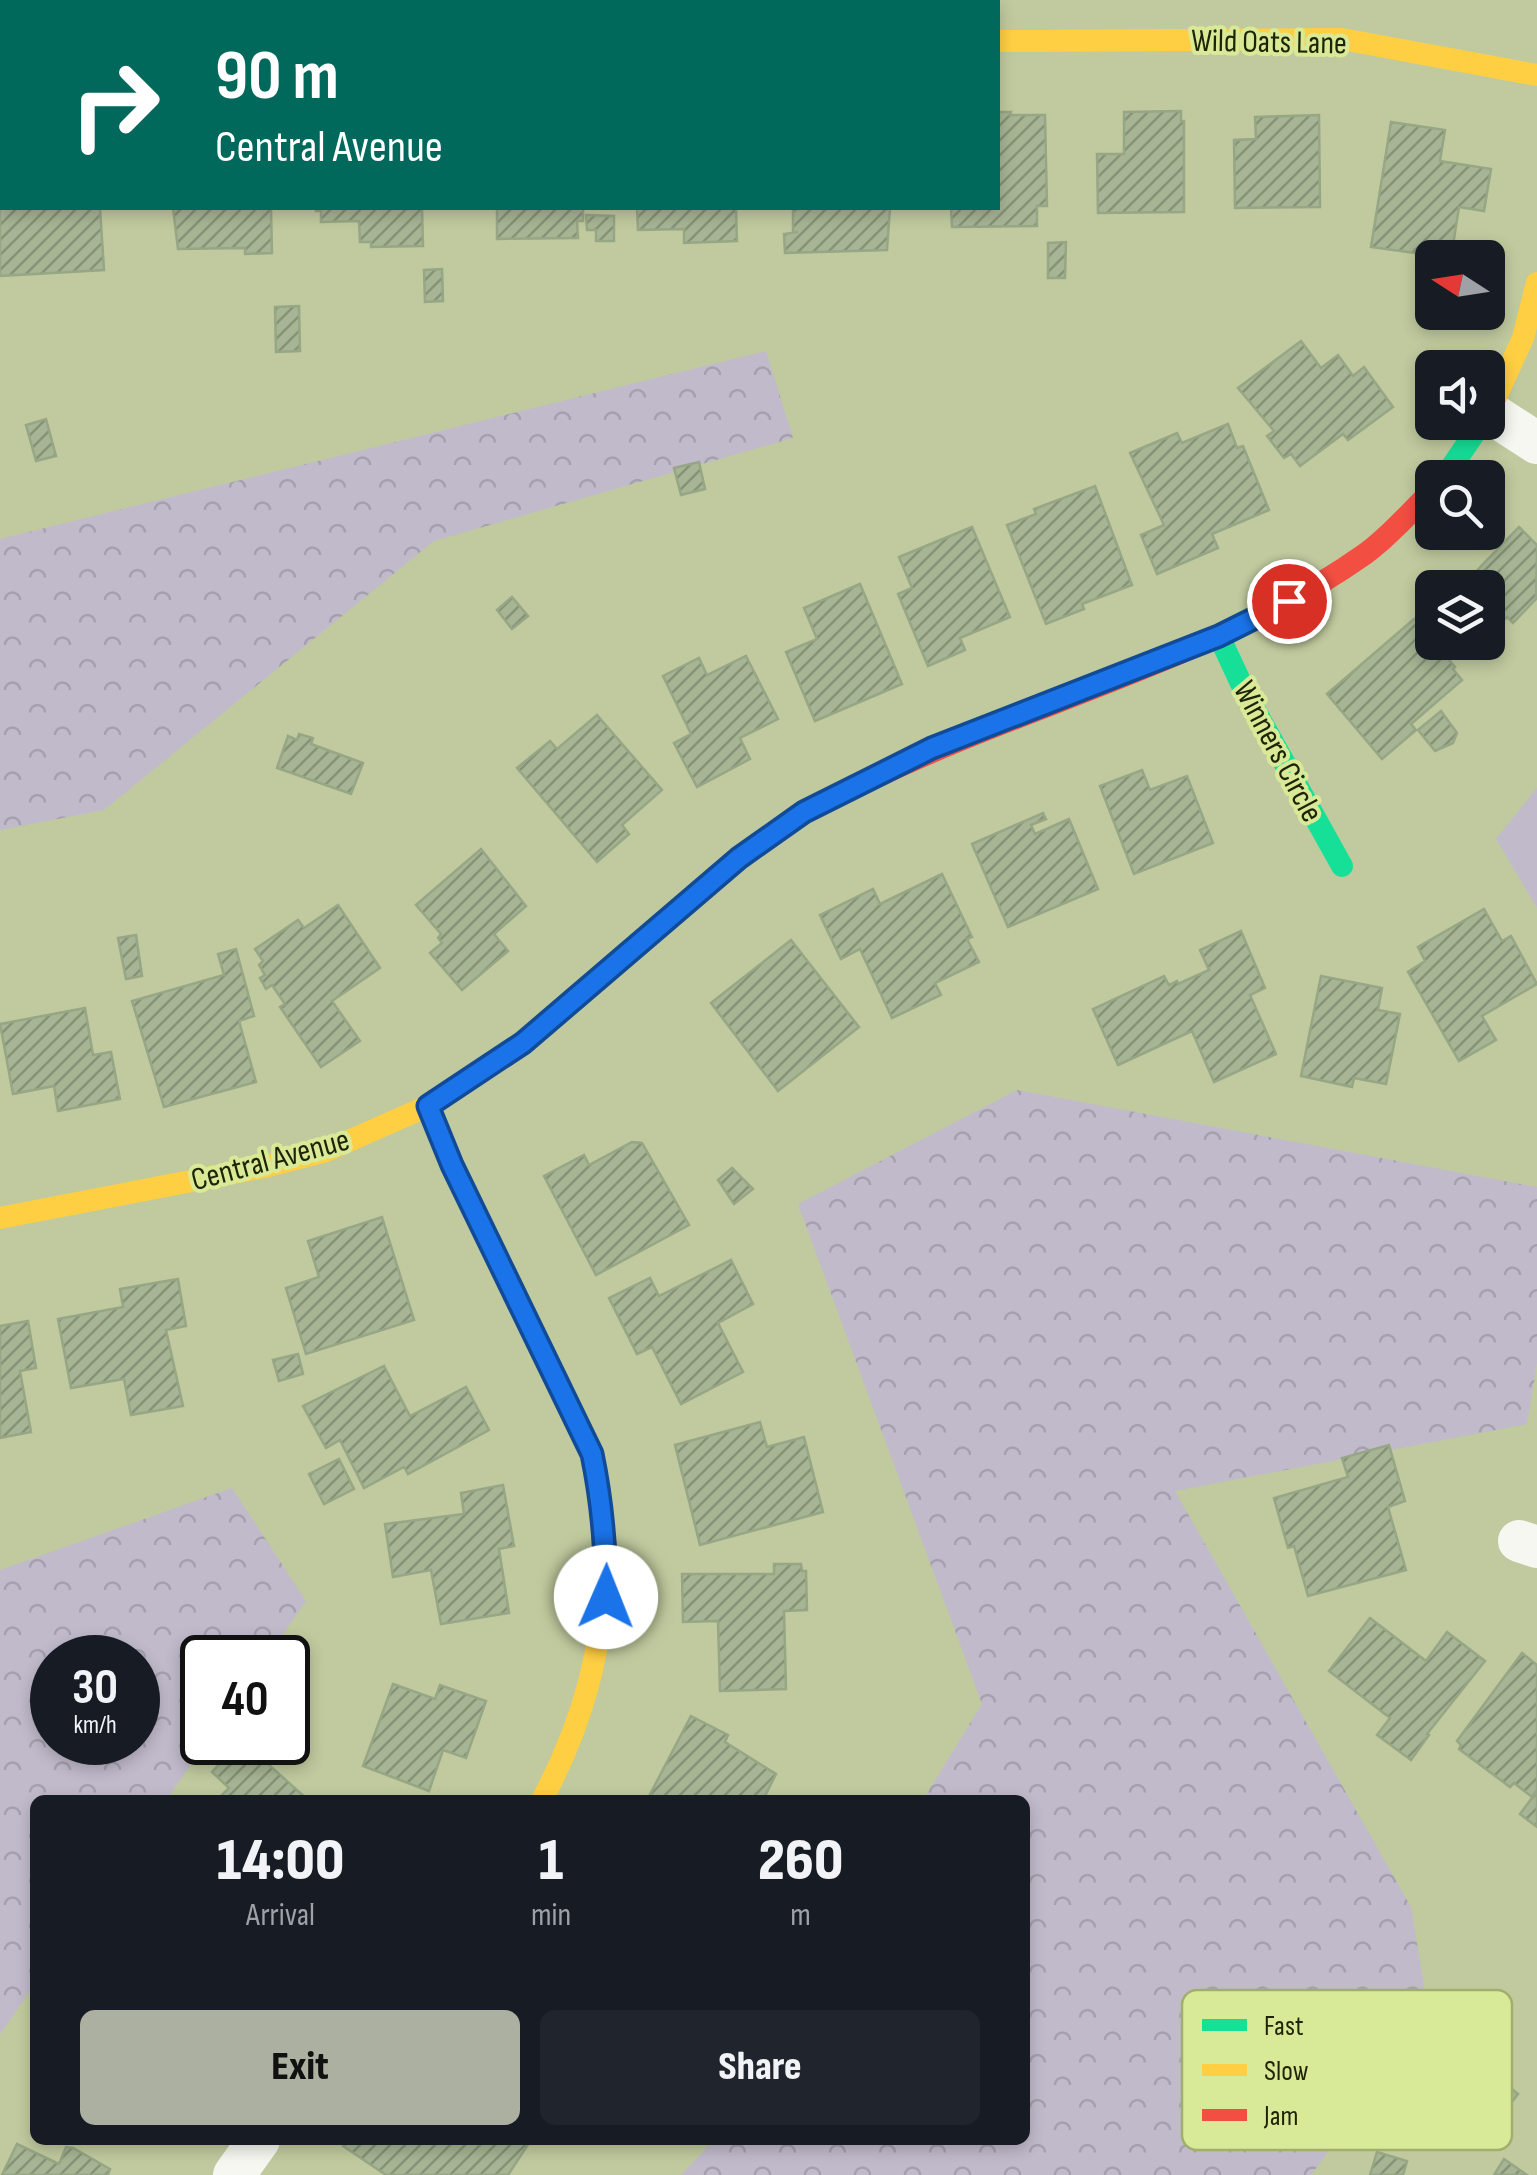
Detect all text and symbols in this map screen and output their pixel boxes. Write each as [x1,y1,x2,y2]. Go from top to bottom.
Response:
street label: Wild Oats Lane [1191,22,1347,63]
text: 90 m [215,35,339,119]
icon: right [50,40,180,170]
text: Central Avenue [215,120,443,175]
north arrow [1415,240,1505,330]
map controls [1415,240,1505,660]
button: sound [1415,350,1505,440]
button: search [1415,460,1505,550]
pin [1247,559,1332,644]
button: layers [1415,570,1505,660]
icon: arrive [1262,574,1317,629]
street label: Winners Circle [1224,675,1331,829]
street label: Central Avenue [187,1121,354,1200]
position arrow [554,1545,658,1649]
speed limit sign: 40 [180,1635,310,1765]
text: 30 [72,1658,118,1718]
text: km/h [73,1710,117,1741]
text: 14:00 [217,1825,344,1897]
text: 1 [539,1825,563,1897]
text: 260 [758,1825,843,1897]
text: Arrival [246,1896,315,1935]
text: min [531,1896,571,1935]
text: m [790,1896,811,1935]
legend [1182,1990,1512,2150]
button: Exit [80,2010,520,2125]
button: Share [540,2010,980,2125]
text: Fast [1264,2010,1303,2043]
text: Slow [1264,2055,1309,2088]
text: Jam [1263,2100,1299,2133]

